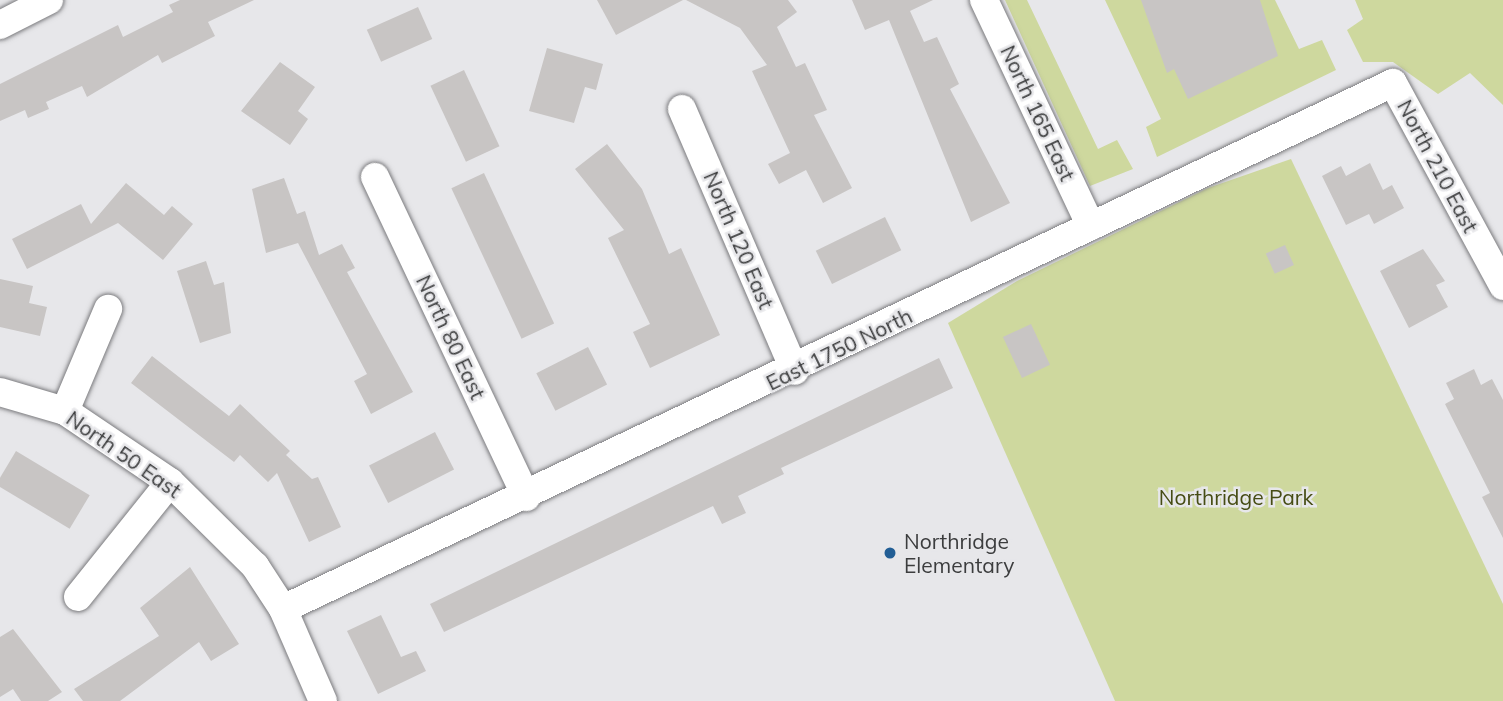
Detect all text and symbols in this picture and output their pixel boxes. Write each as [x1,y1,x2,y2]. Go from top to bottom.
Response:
street label: North 165 East [996,41,1080,185]
street label: North 210 East [1392,95,1484,237]
street label: North 120 East [699,168,779,312]
street label: North 80 East [411,271,491,403]
street label: East 1750 North [762,303,916,395]
street label: North 50 East [62,405,186,503]
park label: Northridge Park [1159,484,1313,510]
place label: Northridge Elementary [904,528,1014,578]
marker: Northridge Elementary [882,545,898,561]

